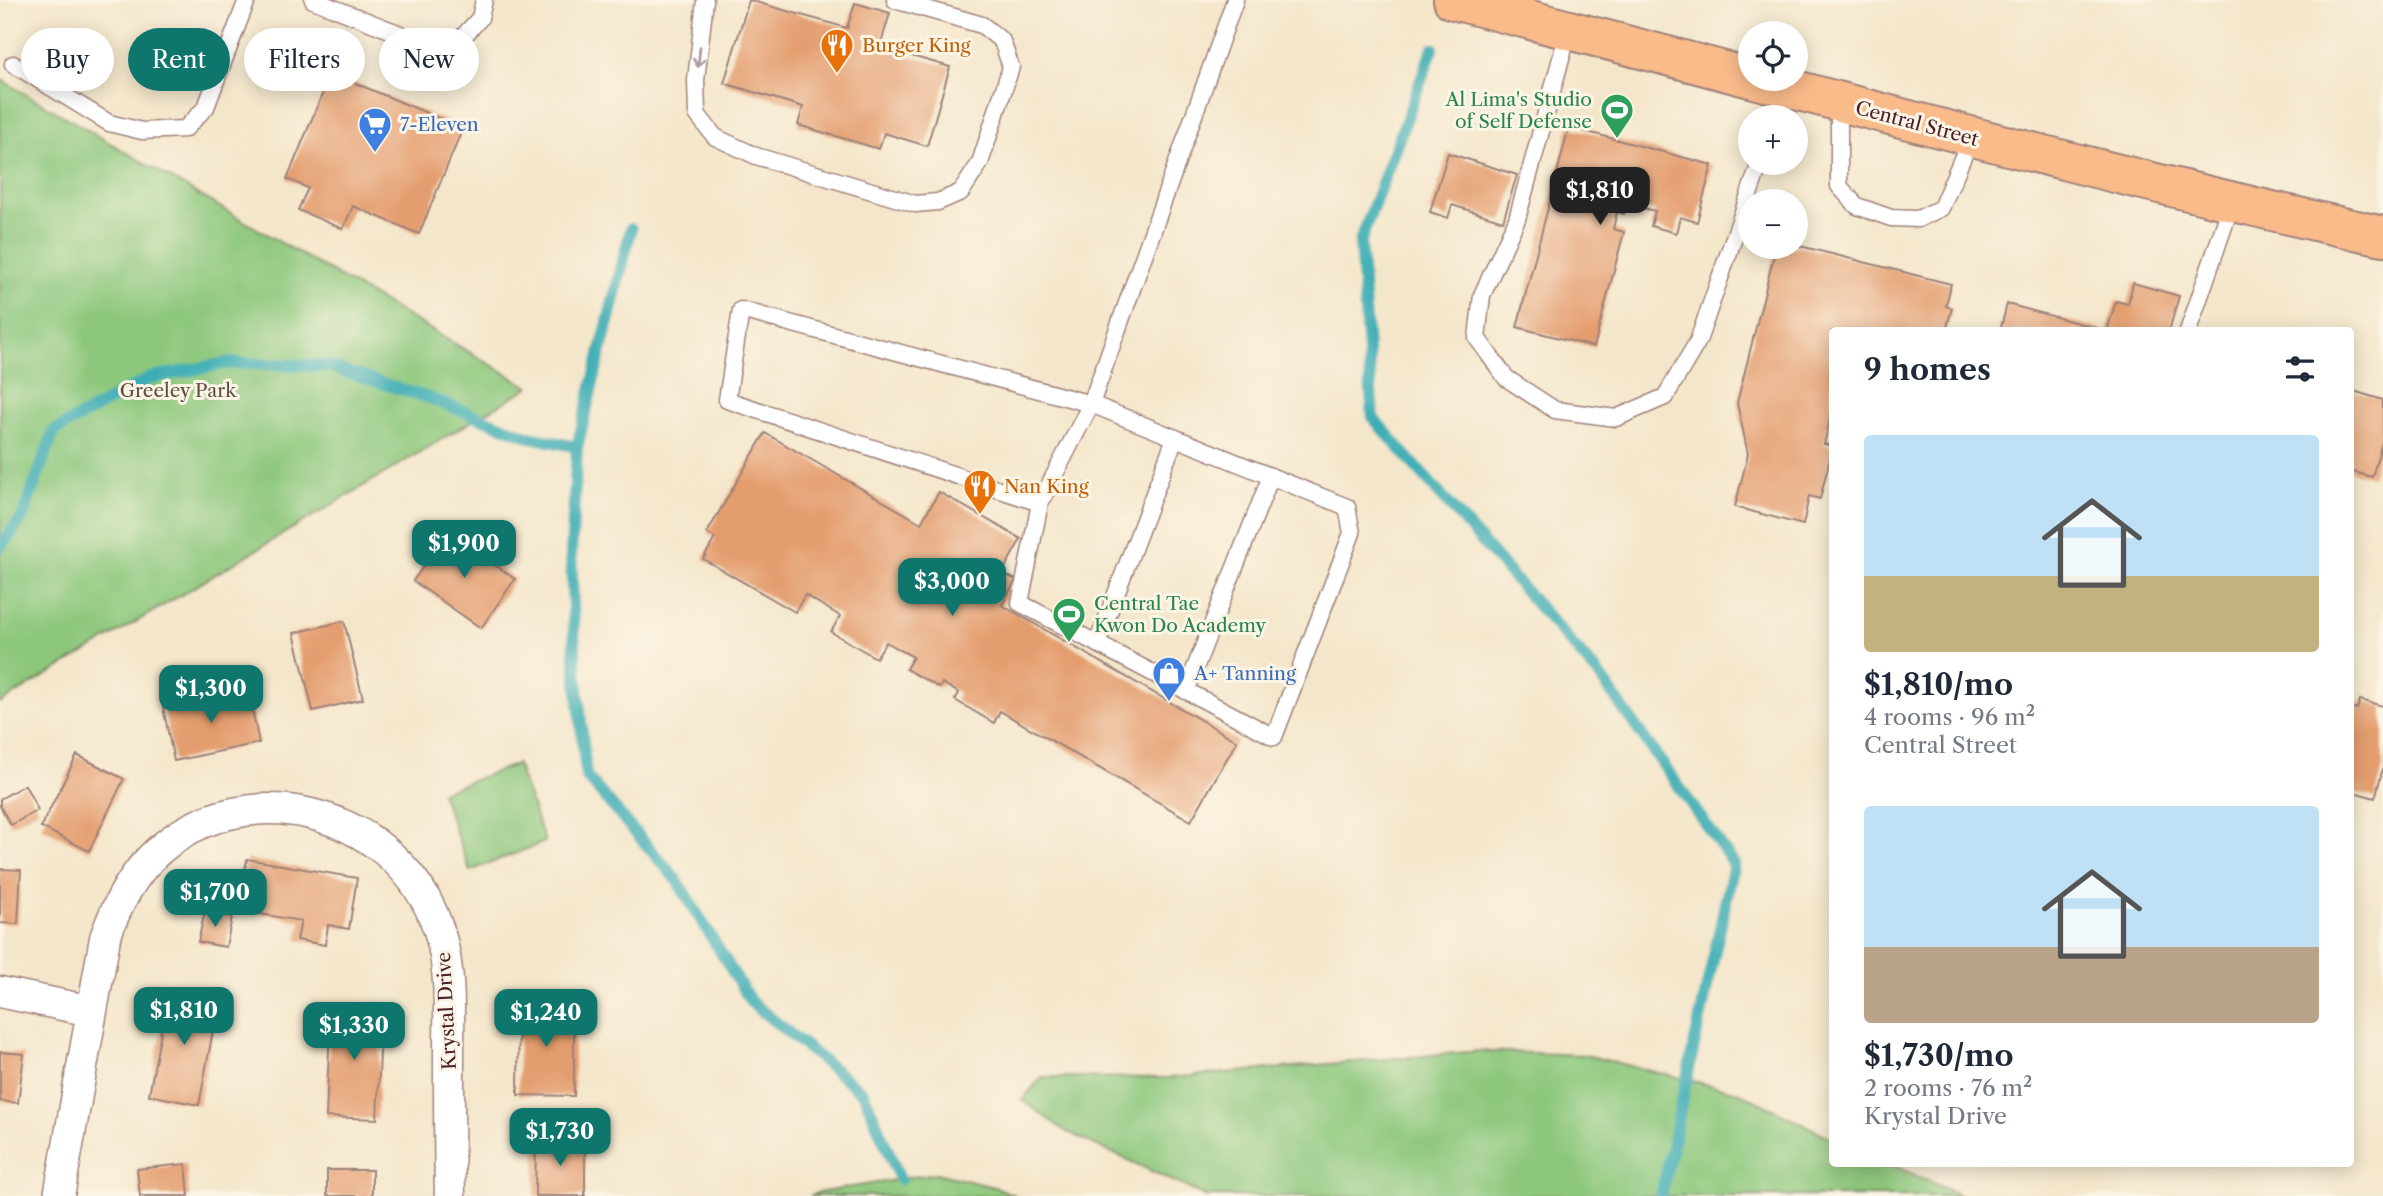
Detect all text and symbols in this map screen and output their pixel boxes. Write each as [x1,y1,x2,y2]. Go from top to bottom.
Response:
map controls [1738,21,1808,259]
button: locate [1738,21,1808,91]
restaurant icon: Burger King [818,26,856,75]
chip: Buy [21,28,114,91]
chip: Rent [128,28,230,91]
chip: Filters [244,28,365,91]
chip: New [379,28,479,91]
place label: Burger King [862,34,972,57]
one-way arrow [692,45,705,68]
place label: Al Lima's Studio of Self Defense [1444,88,1592,133]
sports icon: Al Lima's Studio of Self Defense [1598,91,1636,140]
street label: Central Street [1853,96,1981,151]
supermarket icon: 7-Eleven [356,105,394,154]
button: + [1738,105,1808,175]
place label: 7-Eleven [400,113,479,136]
pin: $1,810 [1543,168,1657,227]
text: $1,810 [1566,176,1634,204]
button: − [1738,189,1808,259]
icon: filters [2281,350,2319,388]
text: 9 homes [1864,351,1991,388]
park label: Greeley Park [120,379,237,402]
restaurant icon: Nan King [961,467,999,516]
place label: Nan King [1004,475,1090,498]
icon: home [2029,480,2155,606]
pin: $1,900 [407,520,521,580]
text: $1,900 [428,529,500,557]
pin: $3,000 [895,558,1009,618]
text: $3,000 [914,567,990,595]
place label: Central Tae Kwon Do Academy [1094,592,1266,637]
sports icon: Central Tae Kwon Do Academy [1050,595,1088,644]
shop icon: A+ Tanning [1150,654,1188,703]
place label: A+ Tanning [1193,662,1297,685]
pin: $1,300 [154,666,268,725]
text: $1,810/mo [1864,666,2013,703]
text: $1,300 [175,674,247,702]
text: 4 rooms · 96 m² [1864,703,2035,731]
text: Central Street [1864,731,2017,759]
icon: home [2029,851,2155,977]
pin: $1,700 [158,870,272,929]
text: $1,700 [180,878,250,906]
street label: Krystal Drive [432,951,461,1070]
pin: $1,810 [127,988,241,1047]
pin: $1,240 [489,990,603,1049]
text: $1,810 [150,996,218,1024]
text: $1,240 [510,998,582,1026]
pin: $1,330 [297,1002,411,1062]
text: $1,330 [319,1011,389,1039]
text: $1,730/mo [1864,1037,2014,1074]
text: 2 rooms · 76 m² [1864,1074,2032,1102]
text: Krystal Drive [1864,1102,2007,1130]
pin: $1,730 [503,1108,617,1168]
text: $1,730 [526,1117,594,1145]

